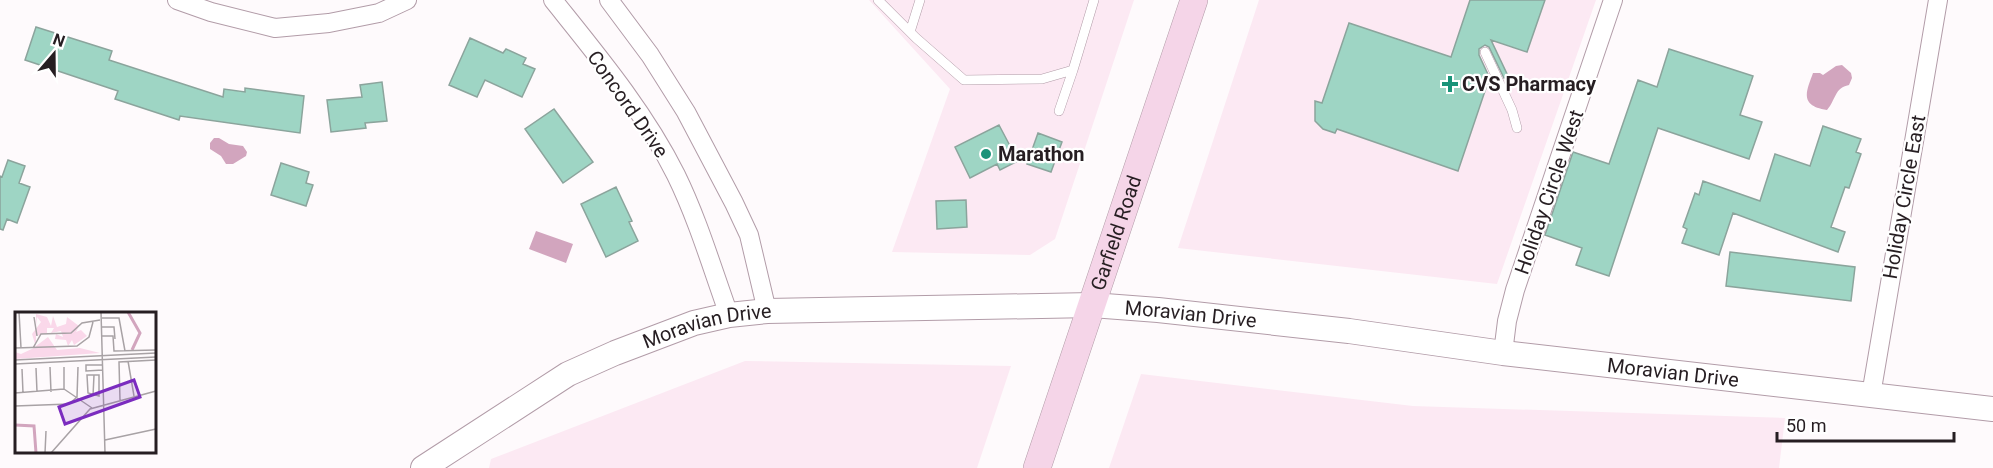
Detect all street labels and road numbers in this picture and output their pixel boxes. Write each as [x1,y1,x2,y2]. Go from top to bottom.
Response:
street label: Concord Drive [582,46,674,162]
street label: Holiday Circle West [1510,107,1588,277]
street label: Holiday Circle East [1878,113,1930,281]
street label: Garfield Road [1085,172,1146,294]
street label: Moravian Drive [1124,296,1258,333]
street label: Moravian Drive [639,299,773,353]
street label: Moravian Drive [1606,353,1740,392]

